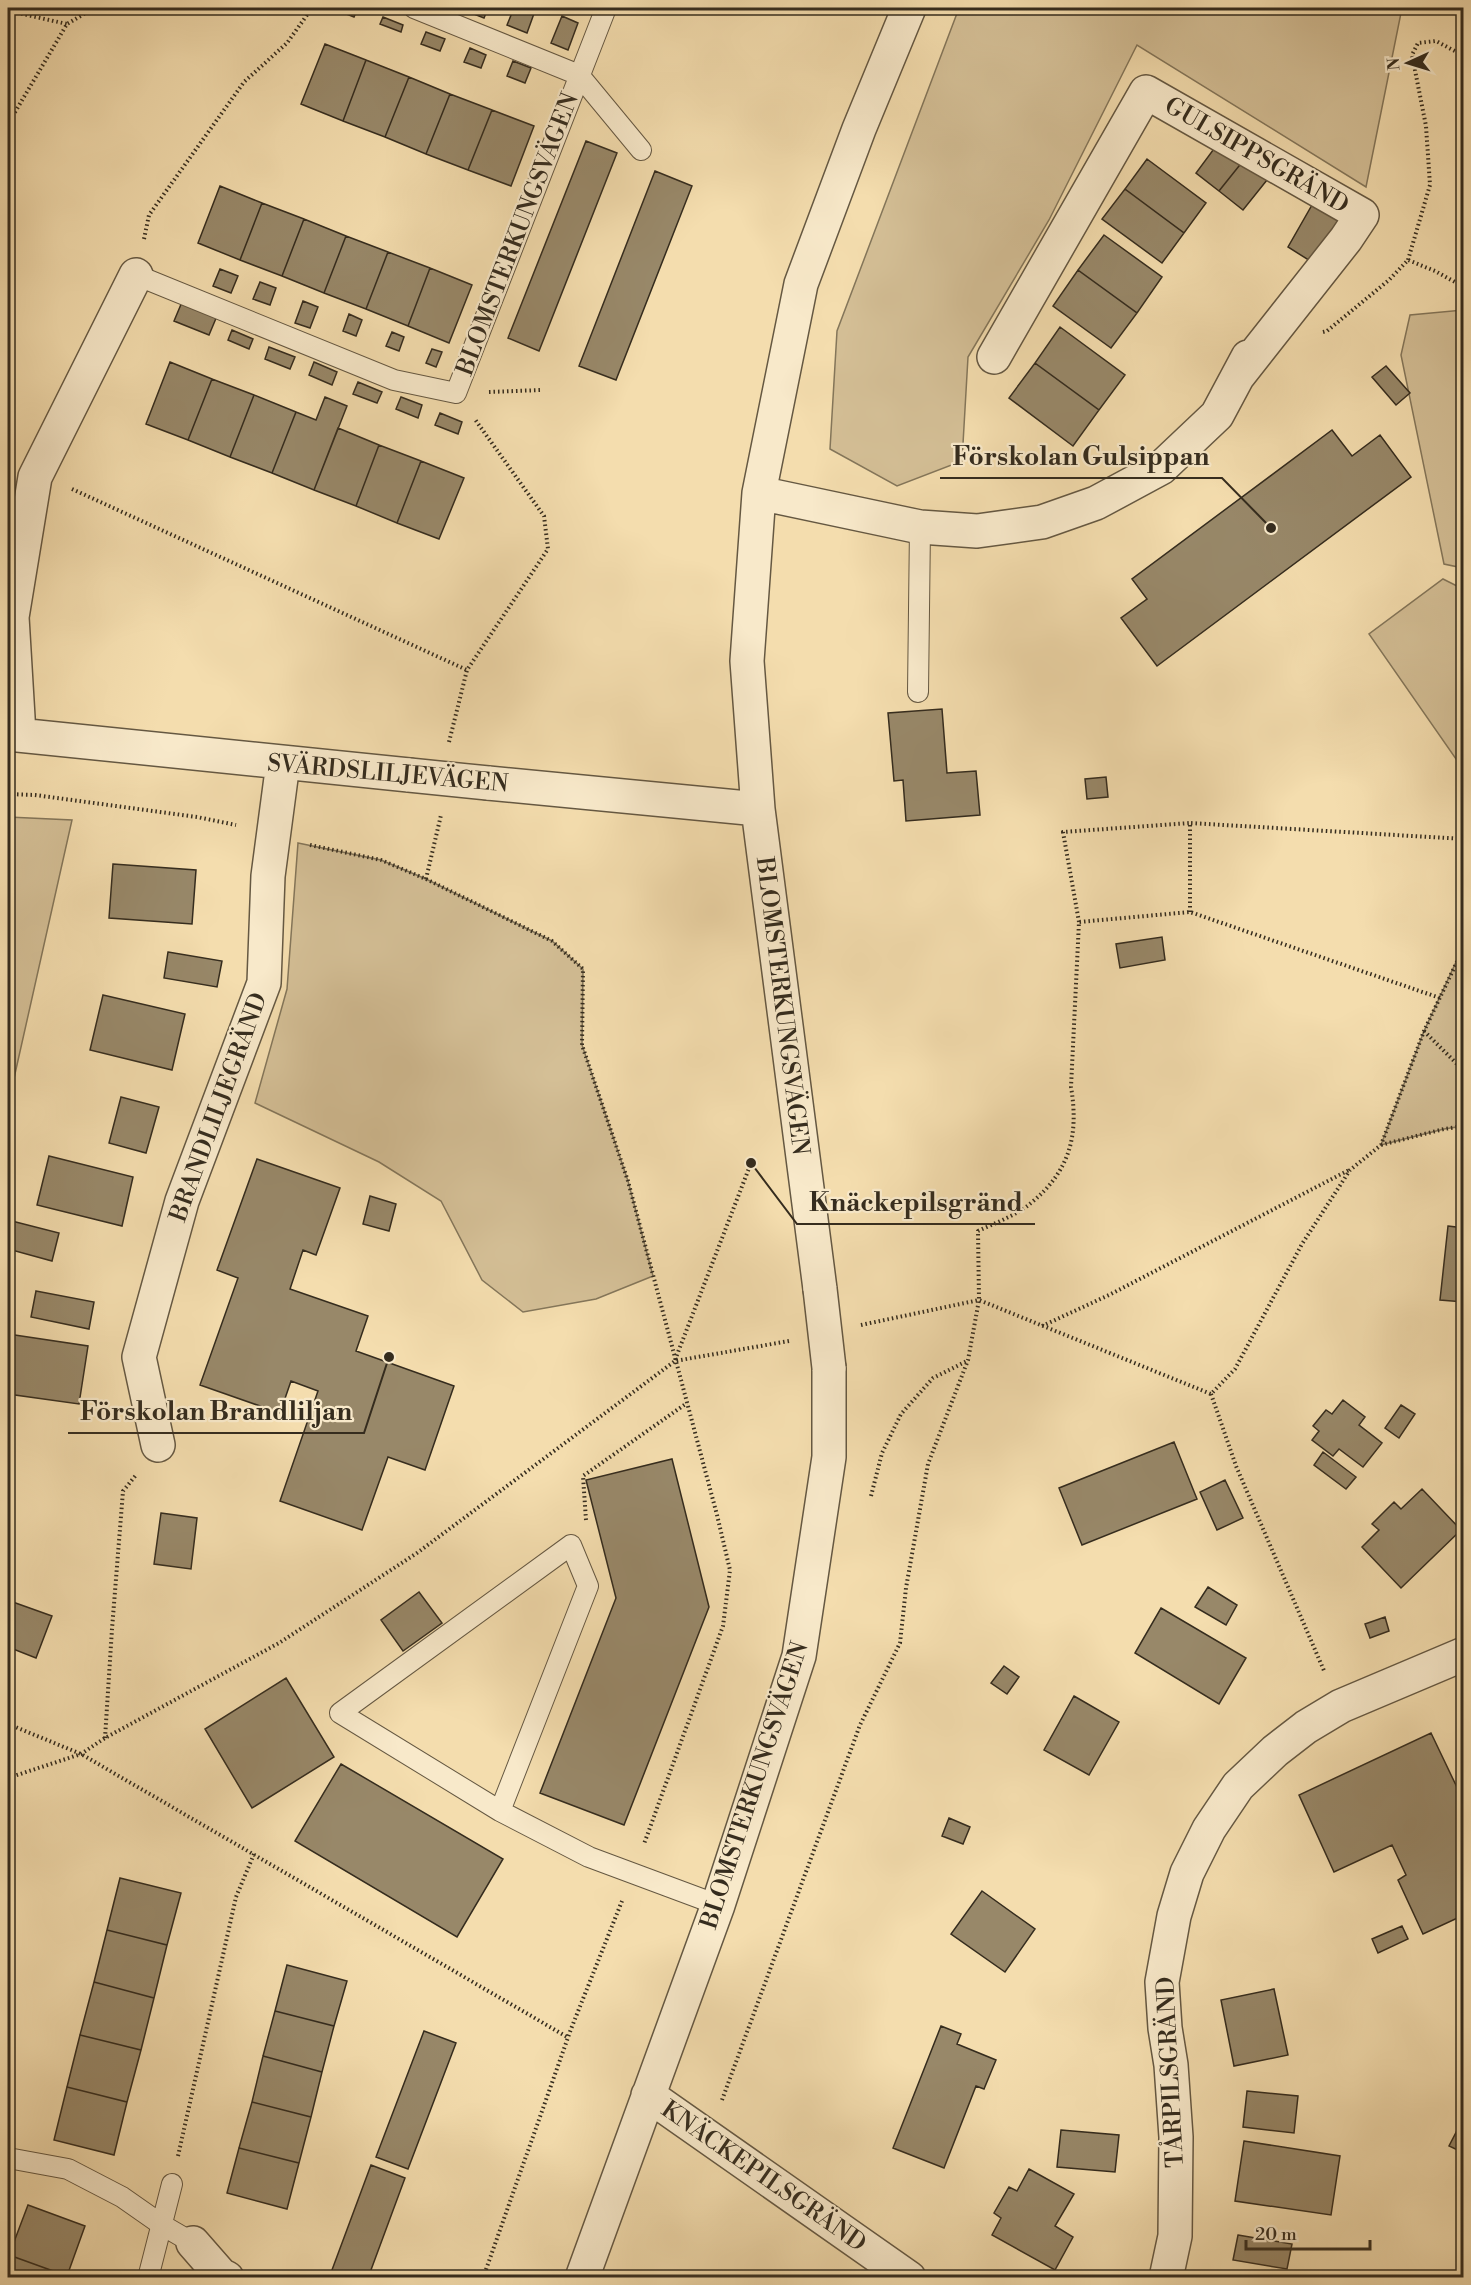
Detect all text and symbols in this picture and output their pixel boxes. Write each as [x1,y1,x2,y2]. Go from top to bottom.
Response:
north arrow [1378,33,1438,93]
text: N [1384,57,1404,71]
street label: BLOMSTERKUNGSVÄGEN [449,88,586,381]
street label: GULSIPPSGRÄND [1159,90,1354,221]
callout: Förskolan Gulsippan [940,434,1222,478]
text: Förskolan Gulsippan [952,441,1210,473]
street label: SVÄRDSLILJEVÄGEN [266,748,510,799]
street label: BLOMSTERKUNGSVÄGEN [749,854,816,1157]
street label: BRANDLILJEGRÄND [162,988,274,1227]
callout: Knäckepilsgränd [797,1180,1035,1224]
text: Knäckepilsgränd [809,1187,1023,1219]
callout: Förskolan Brandliljan [68,1389,364,1433]
text: Förskolan Brandliljan [80,1396,352,1428]
street label: BLOMSTERKUNGSVÄGEN [693,1637,816,1934]
street label: TÅRPILSGRÄND [1150,1976,1191,2168]
street label: KNÄCKEPILSGRÄND [655,2094,872,2259]
scale bar [1246,2213,1370,2251]
text: 20 m [1255,2223,1297,2246]

